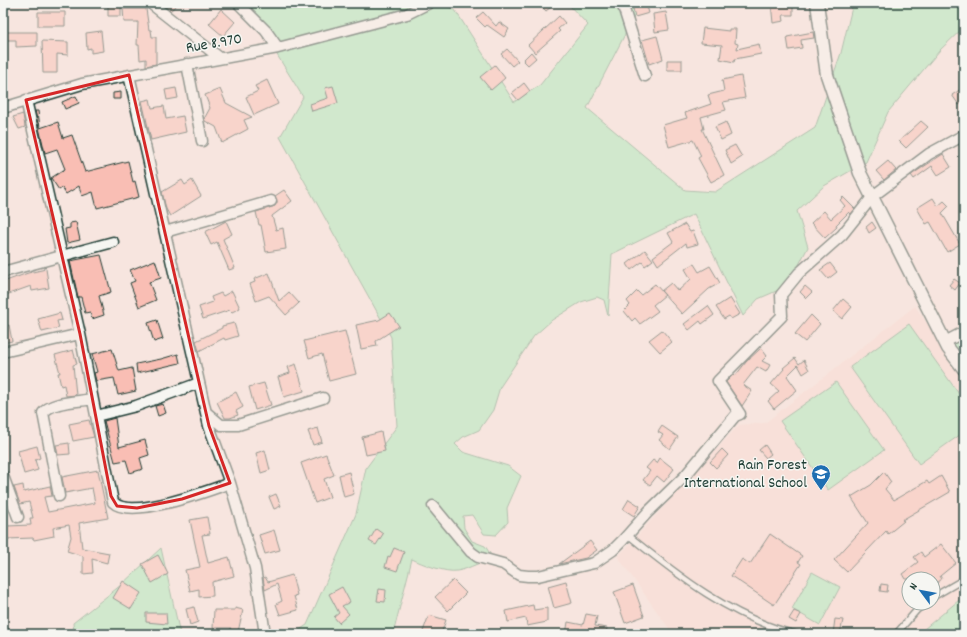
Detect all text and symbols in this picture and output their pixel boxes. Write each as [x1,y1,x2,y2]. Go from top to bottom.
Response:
street label: Rue 8.970 [184,28,244,60]
place label: Rain Forest International School [684,454,807,495]
school or university icon: Rain Forest International School [810,463,832,491]
north arrow [901,571,941,611]
text: N [906,580,923,593]

